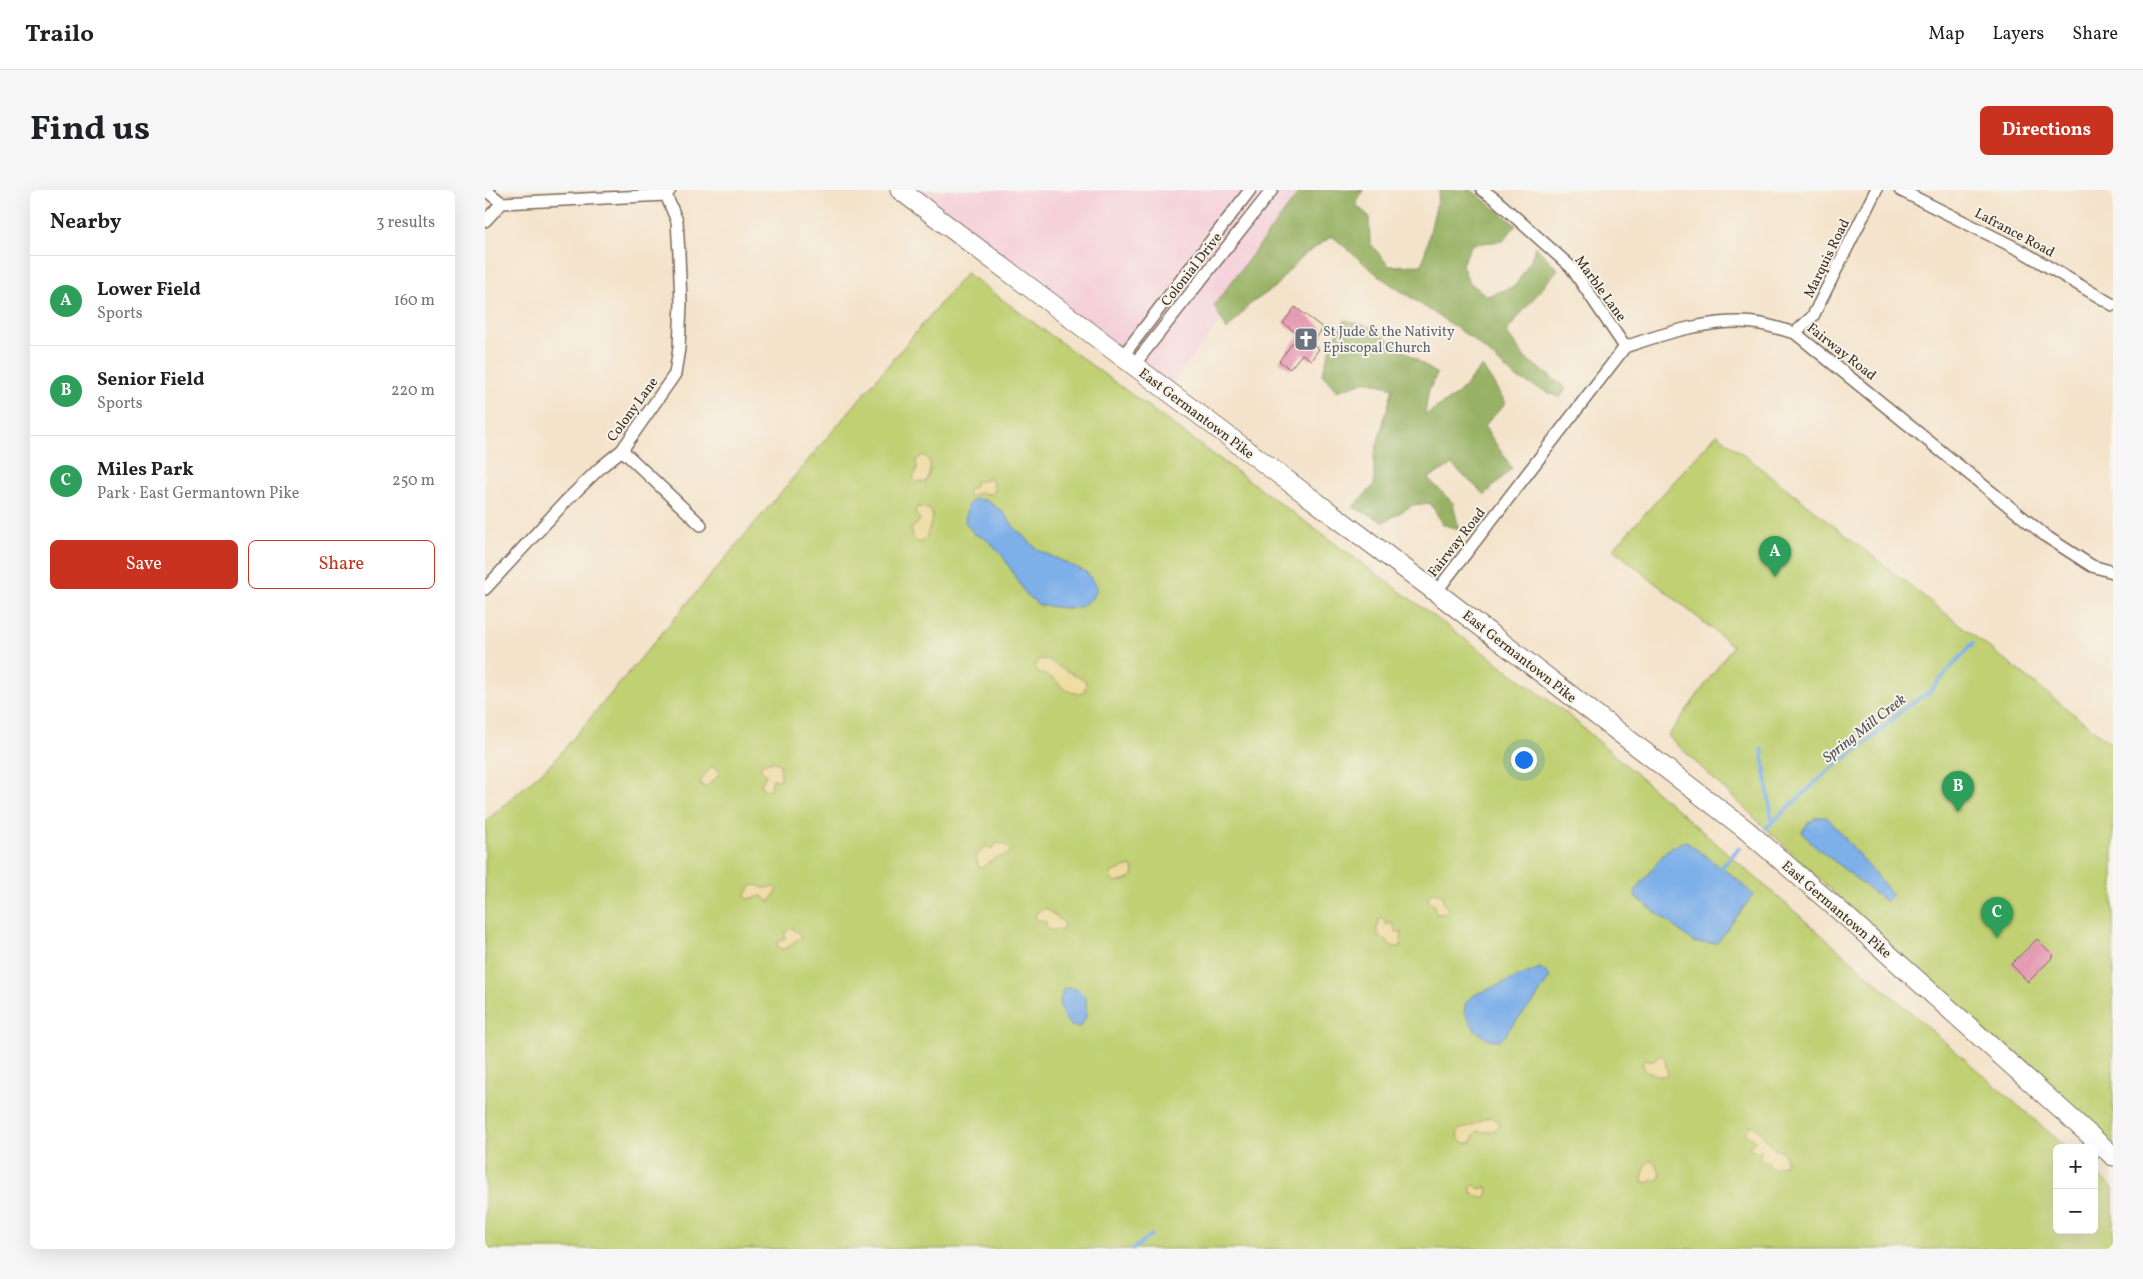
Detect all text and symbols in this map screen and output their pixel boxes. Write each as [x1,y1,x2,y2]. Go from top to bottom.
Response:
text: Trailo [25,18,94,52]
text: Map [1928,22,1964,47]
text: Layers [1992,22,2044,47]
text: Share [2072,22,2118,47]
text: Find us [30,106,150,154]
button: Directions [1980,106,2113,155]
street label: Lafrance Road [1971,204,2058,262]
text: Nearby [50,208,121,237]
text: 3 results [376,212,435,234]
street label: Marquis Road [1800,216,1855,301]
street label: Colonial Drive [1157,229,1227,311]
street label: Marble Lane [1570,252,1630,326]
text: Lower Field [97,277,201,303]
text: A [60,290,72,312]
text: 160 m [394,290,435,312]
text: Sports [97,303,143,325]
street label: Fairway Road [1802,319,1880,385]
place label: St Jude & the Nativity Episcopal Church [1323,323,1455,358]
church icon: St Jude & the Nativity Episcopal Church [1293,326,1319,352]
street label: East Germantown Pike [1134,364,1258,464]
text: Senior Field [97,367,205,393]
street label: Colony Lane [603,373,663,446]
text: B [61,380,71,402]
text: 220 m [391,380,435,402]
text: Sports [97,393,143,415]
text: Miles Park [97,457,194,483]
text: C [61,470,71,492]
text: 250 m [392,470,435,492]
text: Park · East Germantown Pike [97,483,299,505]
street label: Fairway Road [1424,504,1490,582]
pin: A [1759,536,1791,577]
button: Save [50,540,238,589]
button: Share [248,540,435,589]
street label: East Germantown Pike [1458,607,1580,708]
water label: Spring Mill Creek [1819,690,1911,768]
your location [1511,747,1537,773]
pin: B [1942,771,1974,812]
street label: East Germantown Pike [1777,857,1895,963]
pin: C [1981,897,2013,938]
map controls [2053,1144,2098,1234]
button: + [2053,1144,2098,1189]
button: − [2053,1189,2098,1234]

